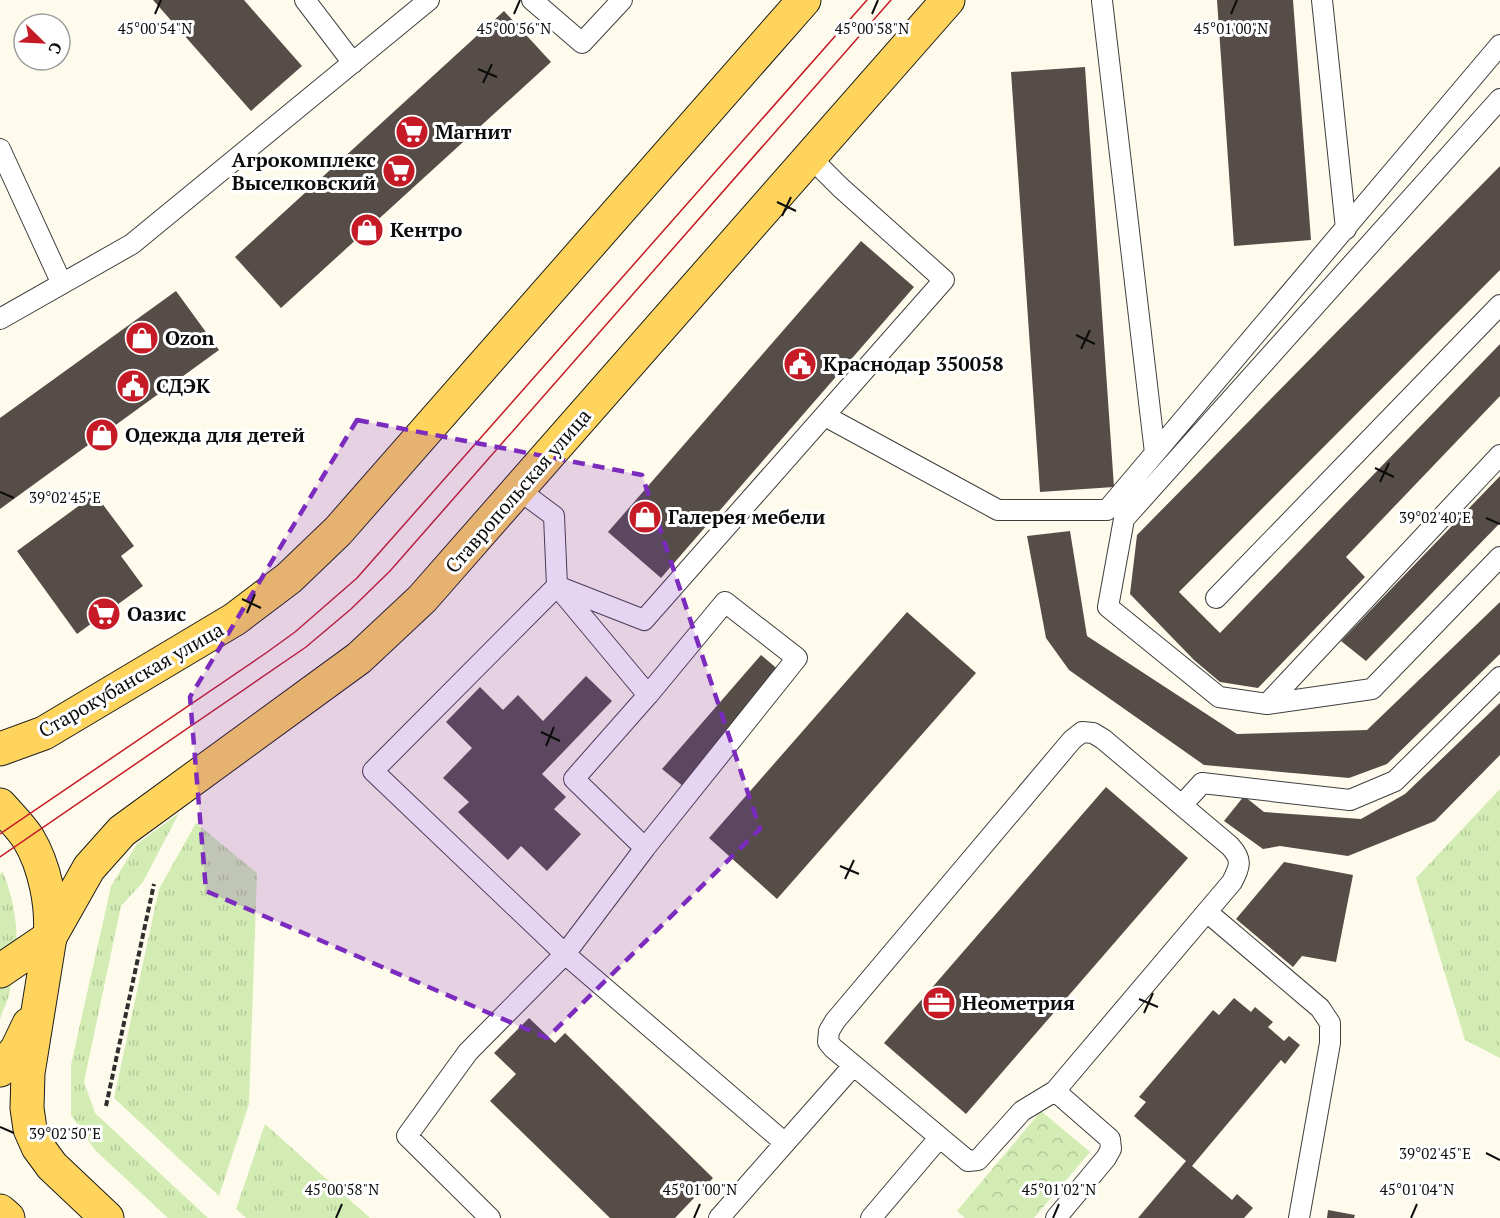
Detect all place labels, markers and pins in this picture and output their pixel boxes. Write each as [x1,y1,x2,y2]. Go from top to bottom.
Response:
supermarket icon: Магнит [394,114,430,150]
place label: Магнит [435,118,512,145]
place label: Агрокомплекс Выселковский [232,146,376,196]
supermarket icon: Агрокомплекс Выселковский [381,153,417,189]
shop icon: Кентро [349,212,385,248]
place label: Кентро [390,216,462,243]
shop icon: Ozon [124,320,160,356]
place label: Ozon [165,324,215,351]
public building icon: Краснодар 350058 [782,346,818,382]
place label: Краснодар 350058 [823,350,1004,377]
public building icon: СДЭК [115,368,151,404]
place label: СДЭК [156,372,211,399]
shop icon: Одежда для детей [84,417,120,453]
place label: Одежда для детей [125,421,305,448]
shop icon: Галерея мебели [627,499,663,535]
place label: Галерея мебели [668,503,825,530]
supermarket icon: Оазис [86,596,122,632]
place label: Оазис [127,600,187,627]
office icon: Неометрия [921,985,957,1021]
place label: Неометрия [962,989,1075,1016]

